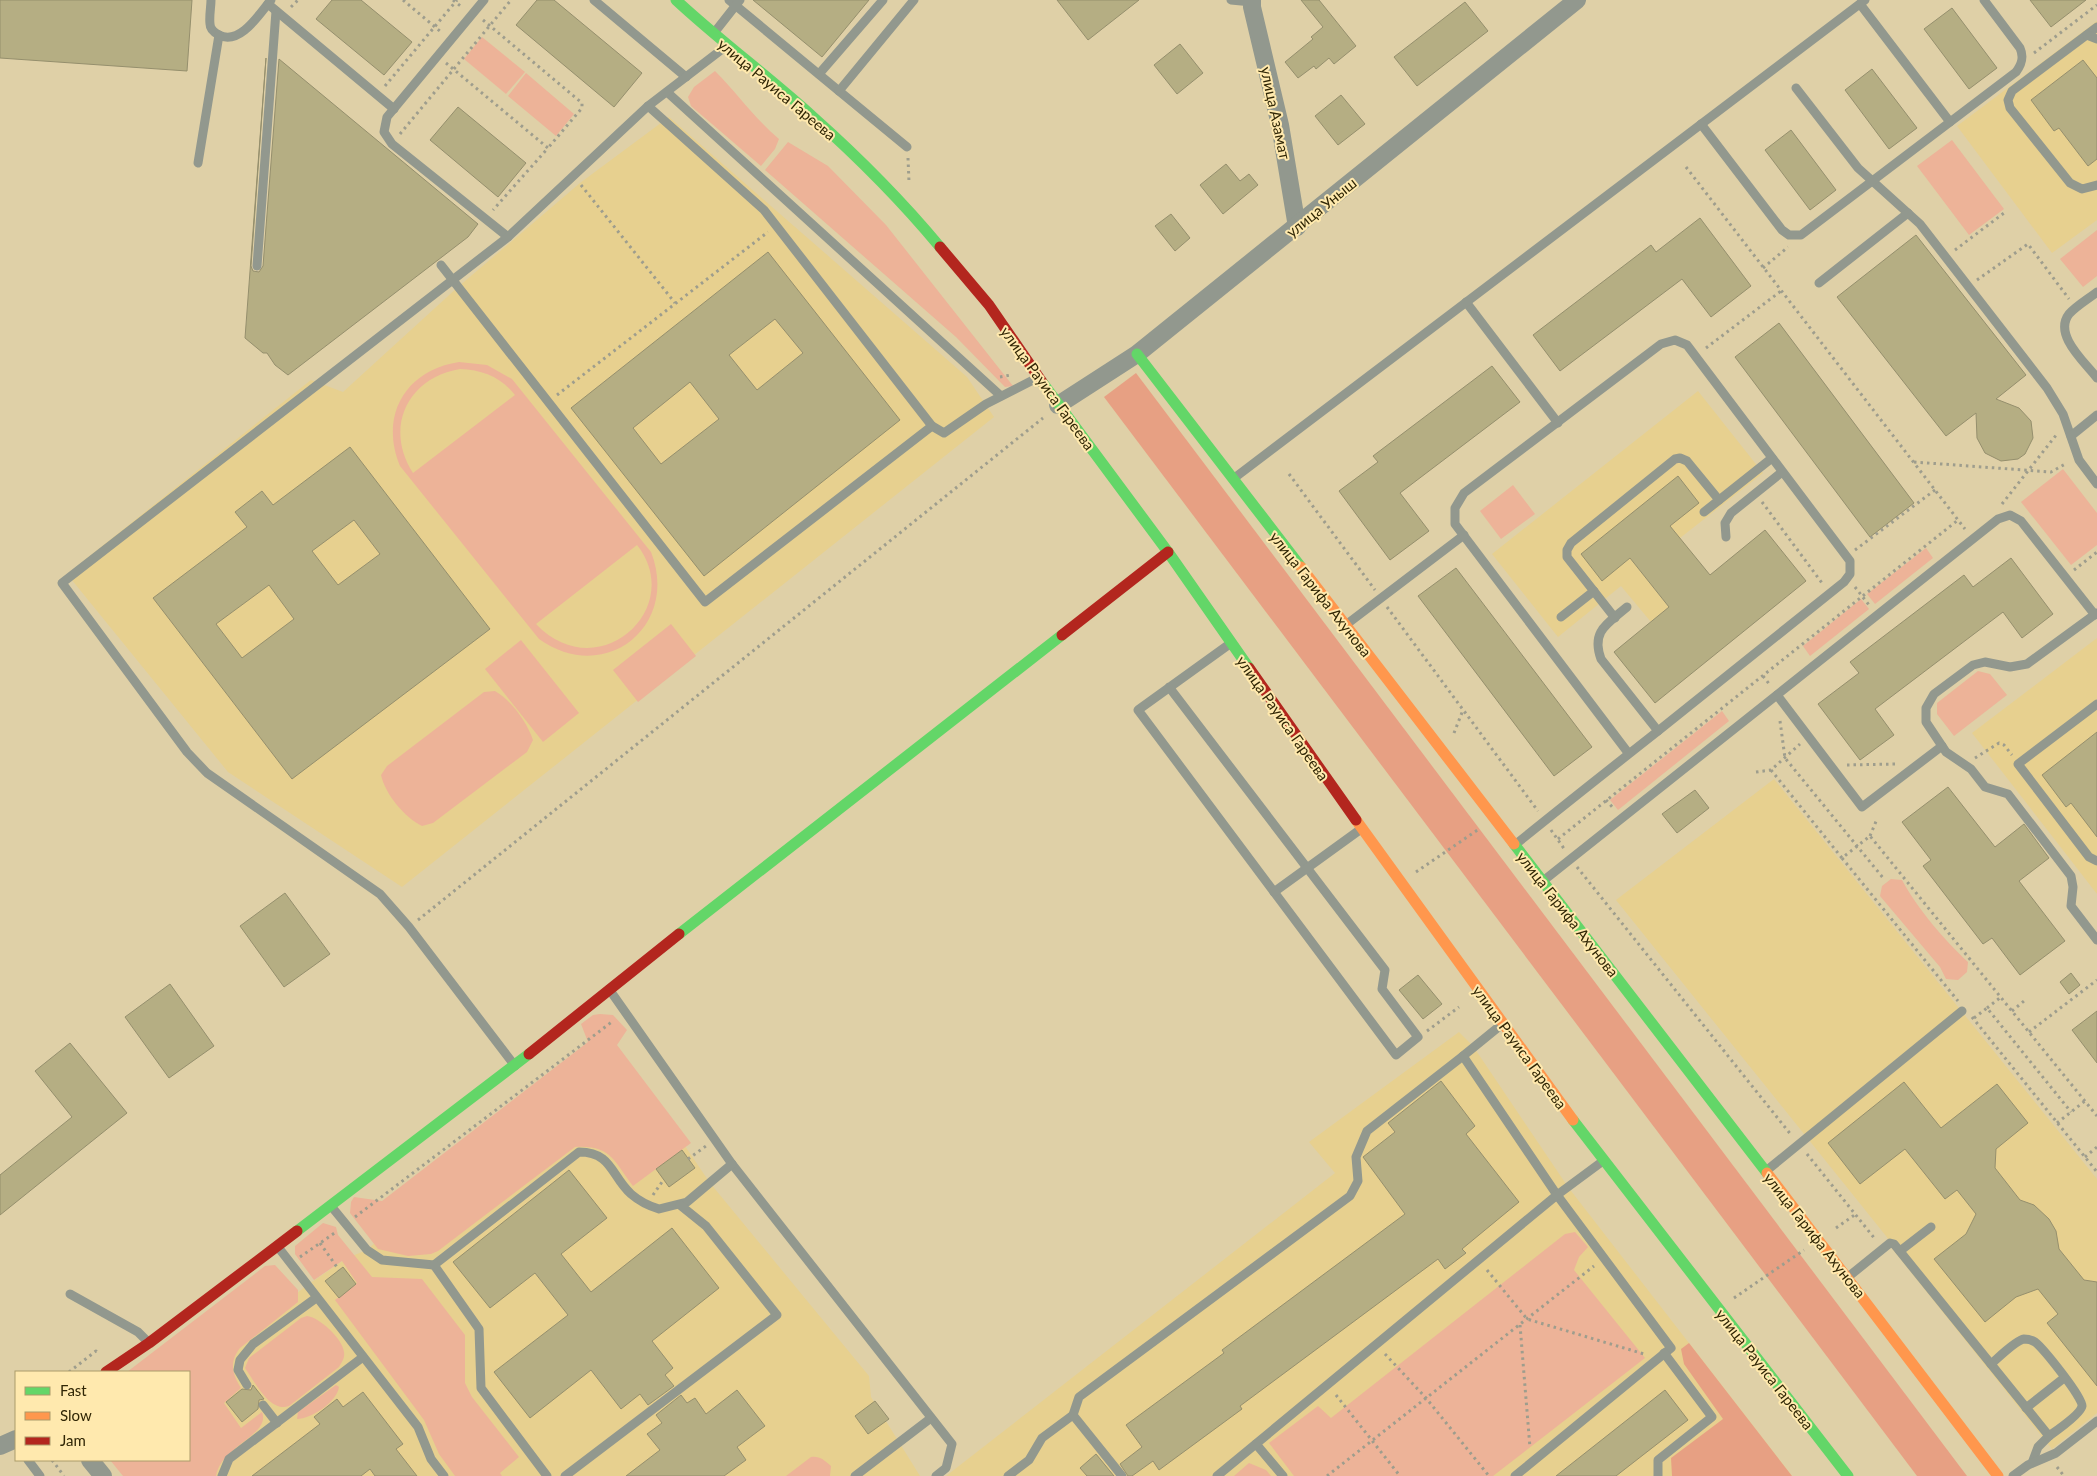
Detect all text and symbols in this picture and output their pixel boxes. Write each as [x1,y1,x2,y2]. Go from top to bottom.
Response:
street label: улица Рауиса Гареева [714,34,840,144]
street label: улица Азамат [1257,65,1295,162]
street label: улица Уныш [1282,173,1360,241]
street label: улица Рауиса Гареева [997,323,1099,453]
street label: улица Гарифа Ахунова [1266,528,1376,660]
street label: улица Рауиса Гареева [1233,652,1333,784]
street label: улица Гарифа Ахунова [1513,848,1623,980]
street label: улица Рауиса Гареева [1469,982,1571,1112]
street label: улица Гарифа Ахунова [1760,1169,1870,1301]
street label: улица Рауиса Гареева [1712,1305,1818,1433]
legend [15,1371,190,1461]
text: Fast [60,1381,87,1399]
text: Slow [60,1406,92,1424]
text: Jam [60,1431,86,1449]

